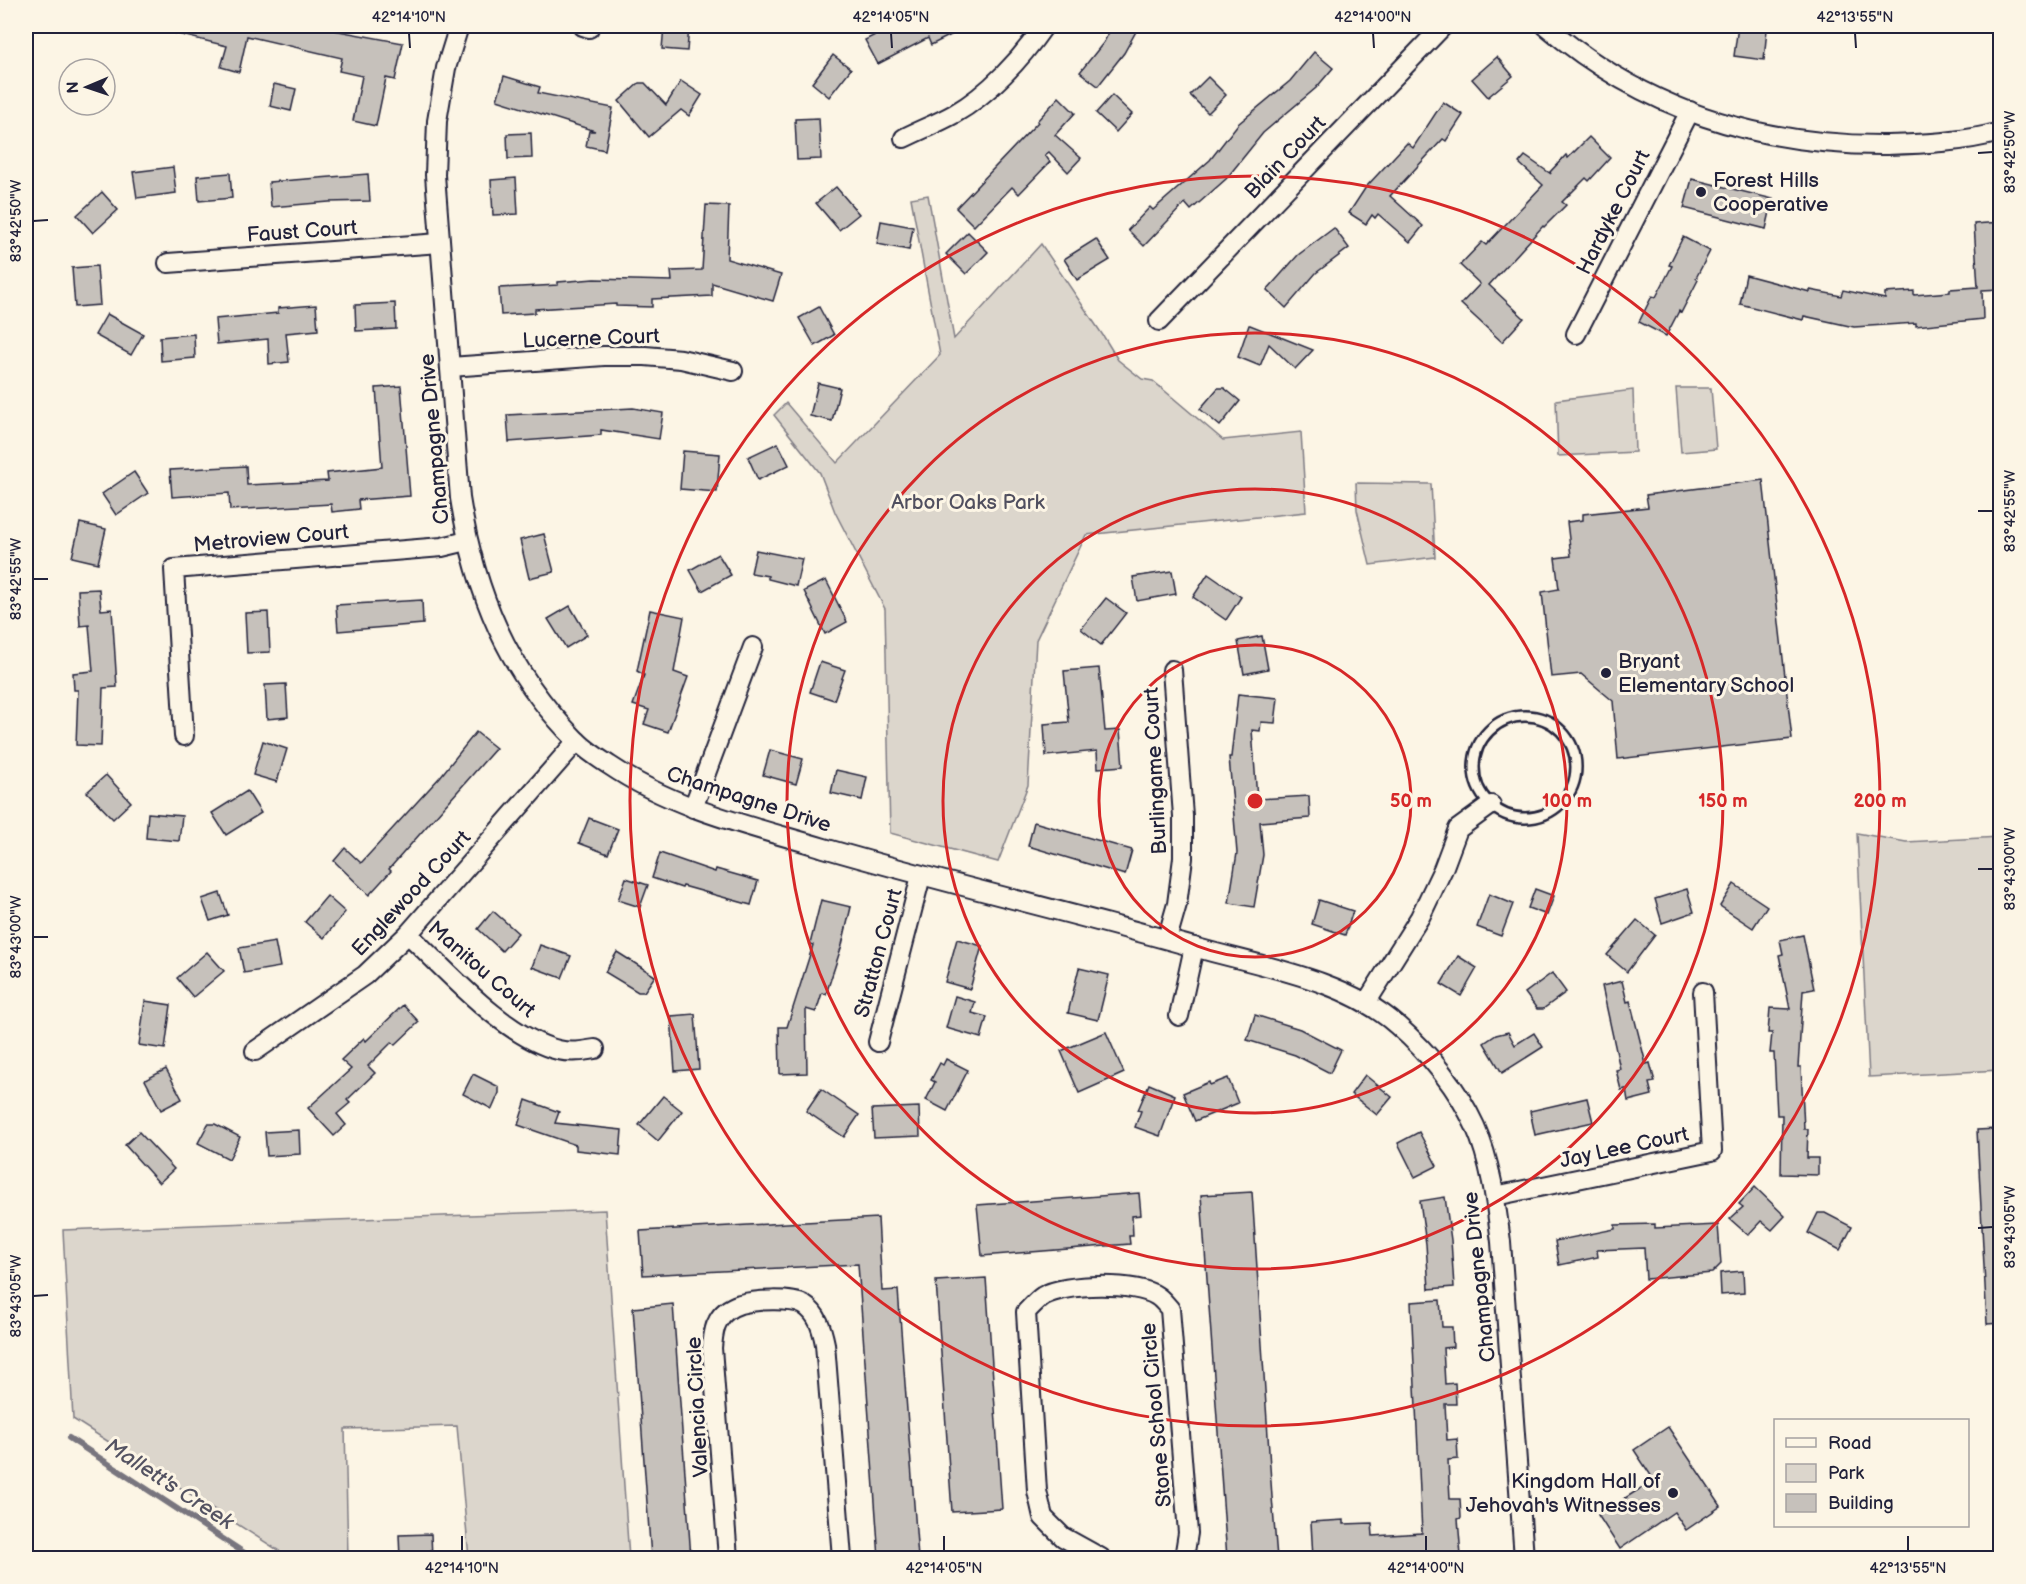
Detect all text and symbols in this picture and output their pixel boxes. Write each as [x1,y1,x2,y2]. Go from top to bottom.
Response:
text: 42°14'10"N [372,8,446,27]
text: 42°14'05"N [852,8,930,27]
text: 42°14'00"N [1334,8,1412,27]
text: 42°13'55"N [1817,8,1893,27]
north arrow [57,57,117,117]
text: N [64,81,83,94]
street label: Blain Court [1240,110,1331,204]
text: 83°42'50"W [2001,110,2020,193]
street label: Hardyke Court [1571,145,1656,279]
place label: Forest Hills Cooperative [1713,168,1828,217]
text: 83°42'50"W [7,179,26,262]
marker: Forest Hills Cooperative [1694,185,1708,199]
street label: Faust Court [246,215,359,248]
street label: Lucerne Court [522,324,661,353]
street label: Champagne Drive [415,353,454,525]
text: 83°42'55"W [2001,469,2020,552]
park label: Arbor Oaks Park [891,490,1045,515]
street label: Metroview Court [192,519,350,558]
text: 83°42'55"W [7,537,26,620]
place label: Bryant Elementary School [1618,649,1794,698]
marker: Bryant Elementary School [1599,666,1613,680]
street label: Burlingame Court [1139,686,1172,855]
street label: Champagne Drive [664,761,834,838]
centre of rings [1245,791,1265,811]
text: 50 m [1390,791,1432,812]
text: 100 m [1542,791,1592,812]
text: 150 m [1698,791,1748,812]
text: 200 m [1853,791,1907,812]
street label: Englewood Court [347,825,476,961]
text: 83°43'00"W [2001,827,2020,911]
street label: Stratton Court [849,885,908,1020]
text: 83°43'00"W [7,895,26,979]
street label: Manitou Court [423,916,541,1023]
street label: Jay Lee Court [1558,1122,1691,1173]
text: 83°43'05"W [2001,1185,2020,1269]
street label: Champagne Drive [1458,1190,1501,1363]
text: 83°43'05"W [7,1254,26,1338]
street label: Stone School Circle [1136,1322,1177,1508]
street label: Valencia Circle [681,1336,714,1478]
legend [1774,1419,1969,1527]
water label: Mallett's Creek [100,1433,240,1537]
text: Road [1828,1433,1872,1454]
text: Park [1828,1463,1864,1484]
place label: Kingdom Hall of Jehovah's Witnesses [1466,1469,1661,1518]
marker: Kingdom Hall of Jehovah's Witnesses [1666,1486,1680,1500]
text: Building [1828,1493,1894,1514]
text: 42°14'10"N [425,1559,499,1578]
text: 42°14'05"N [905,1559,983,1578]
text: 42°14'00"N [1387,1559,1465,1578]
text: 42°13'55"N [1870,1559,1946,1578]

